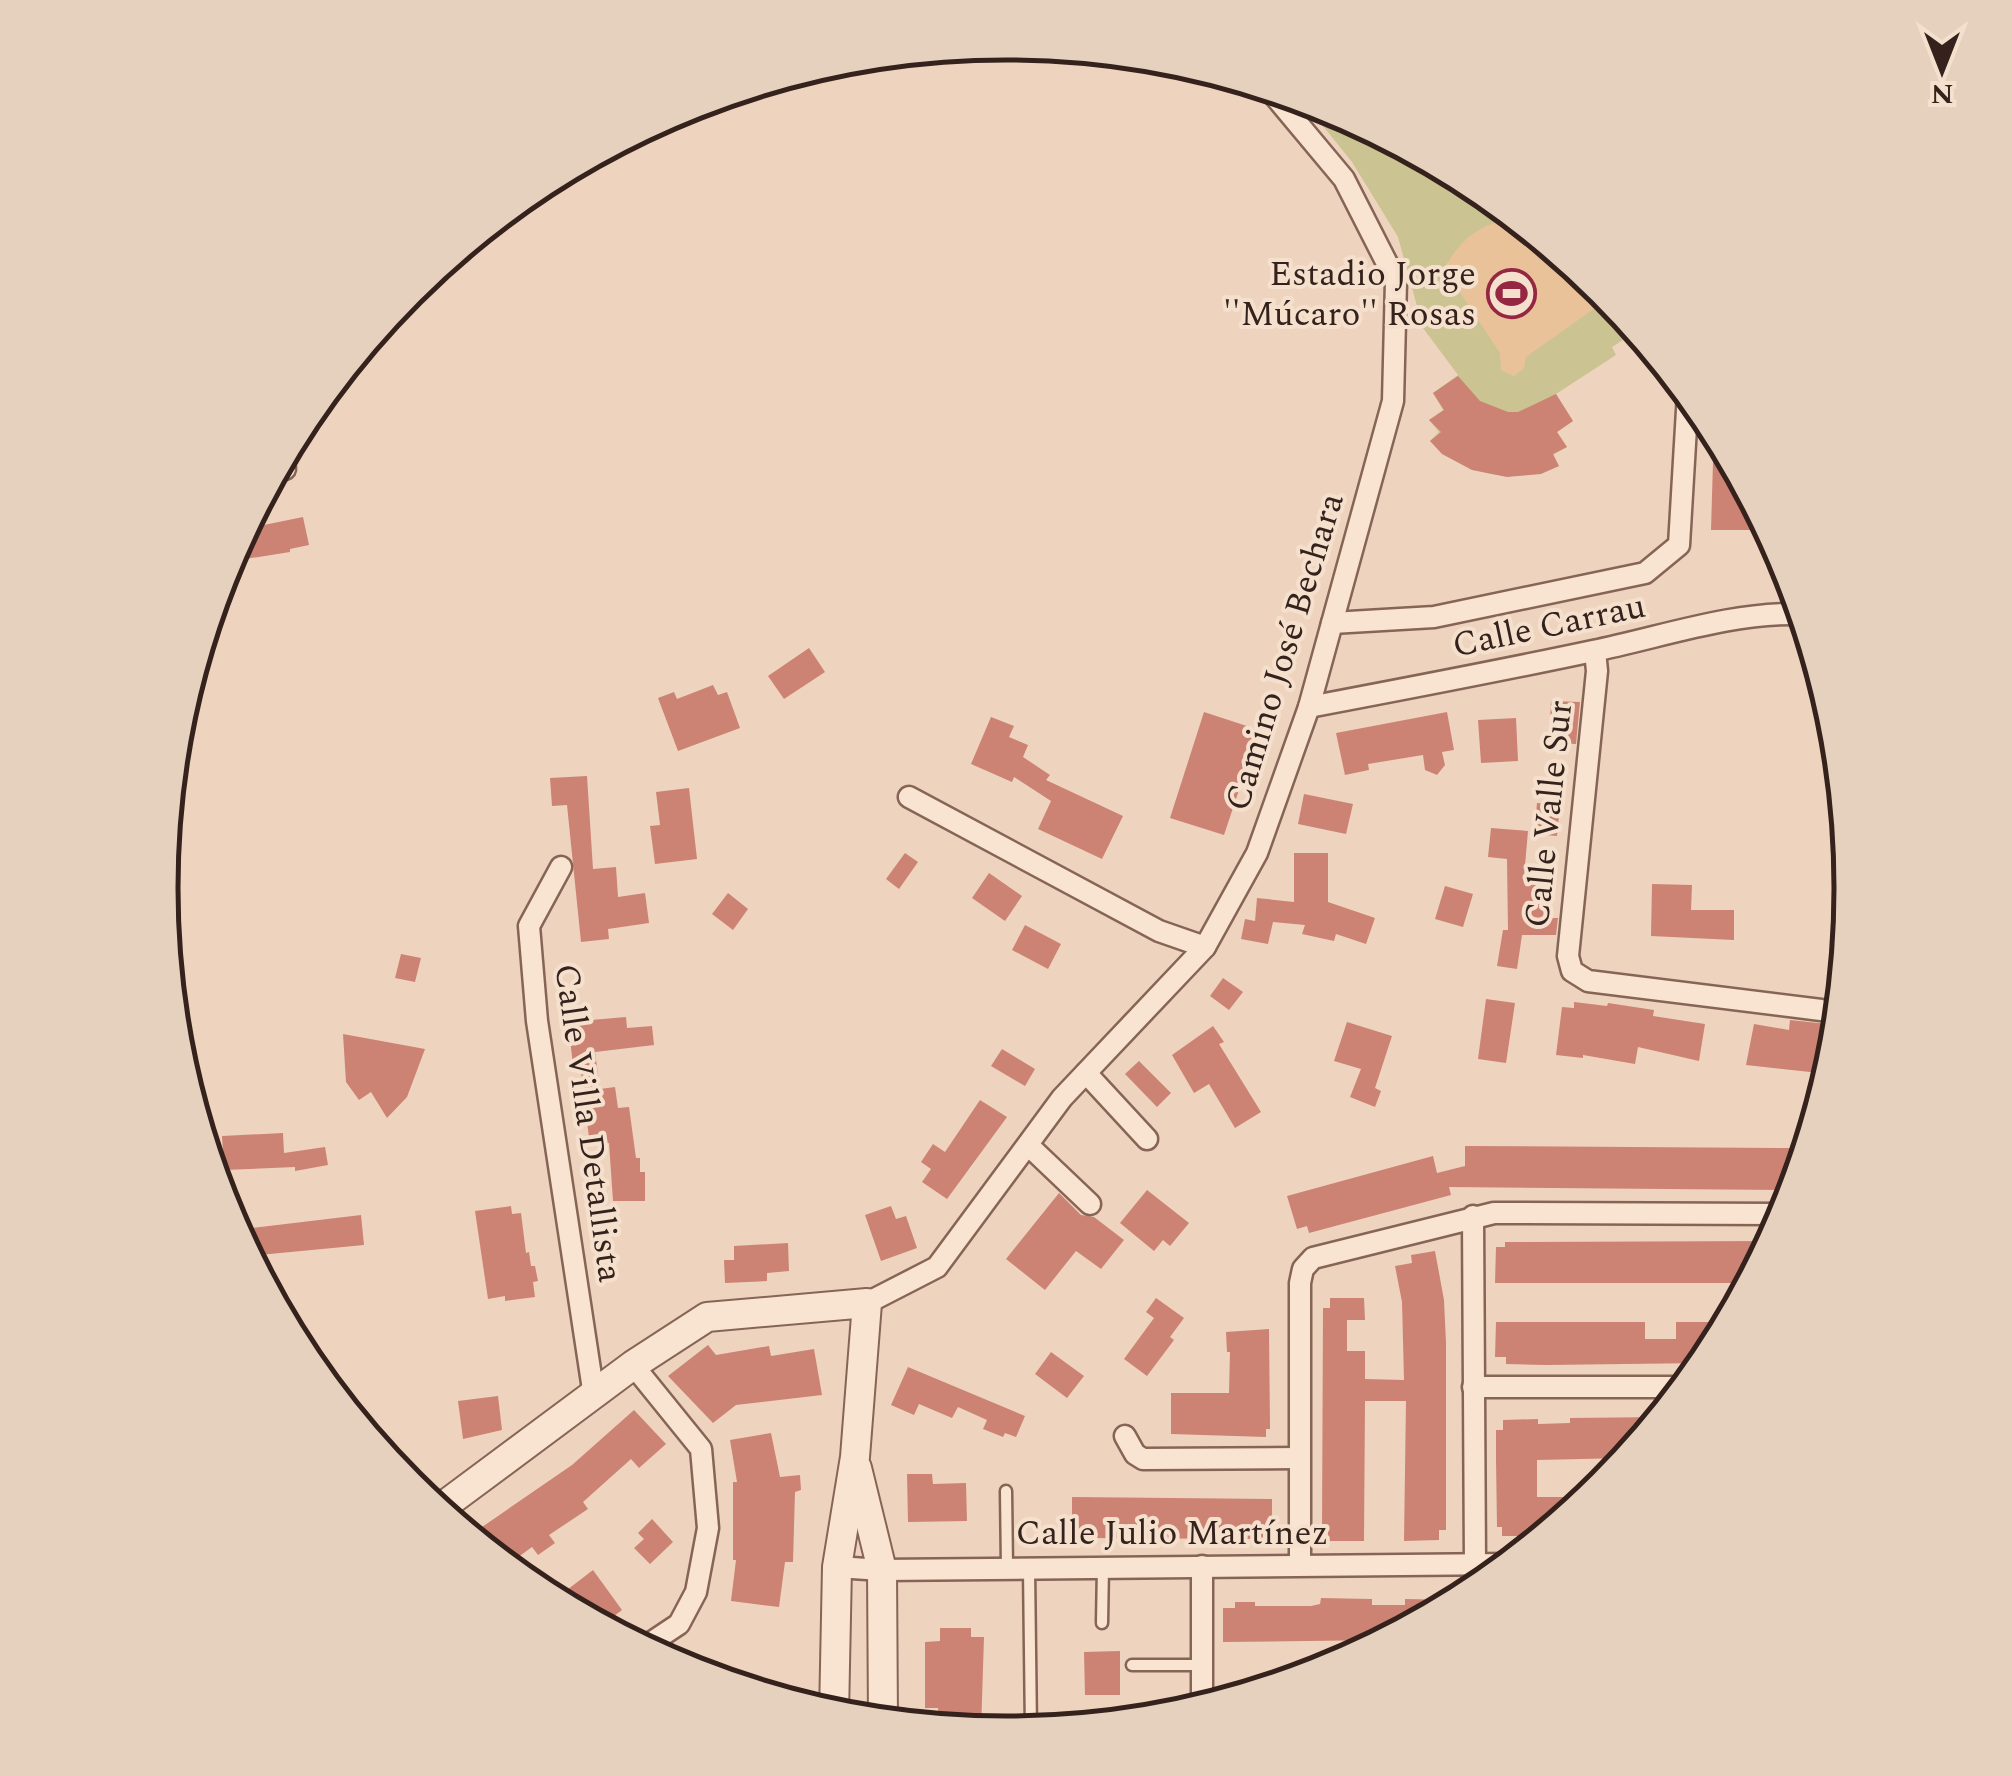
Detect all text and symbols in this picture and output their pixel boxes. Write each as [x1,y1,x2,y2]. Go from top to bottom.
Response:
north arrow [1892,20,1992,120]
text: N [1931,72,1953,115]
place label: Estadio Jorge ''Múcaro'' Rosas [1223,248,1476,341]
sports icon: Estadio Jorge ''Múcaro'' Rosas [1485,268,1537,320]
street label: Camino José Bechara [1211,487,1359,817]
street label: Calle Carrau [1448,580,1650,672]
street label: Calle Valle Sur [1511,698,1587,930]
street label: Calle Villa Detallista [539,960,637,1286]
street label: Calle Julio Martínez [1016,1507,1328,1560]

